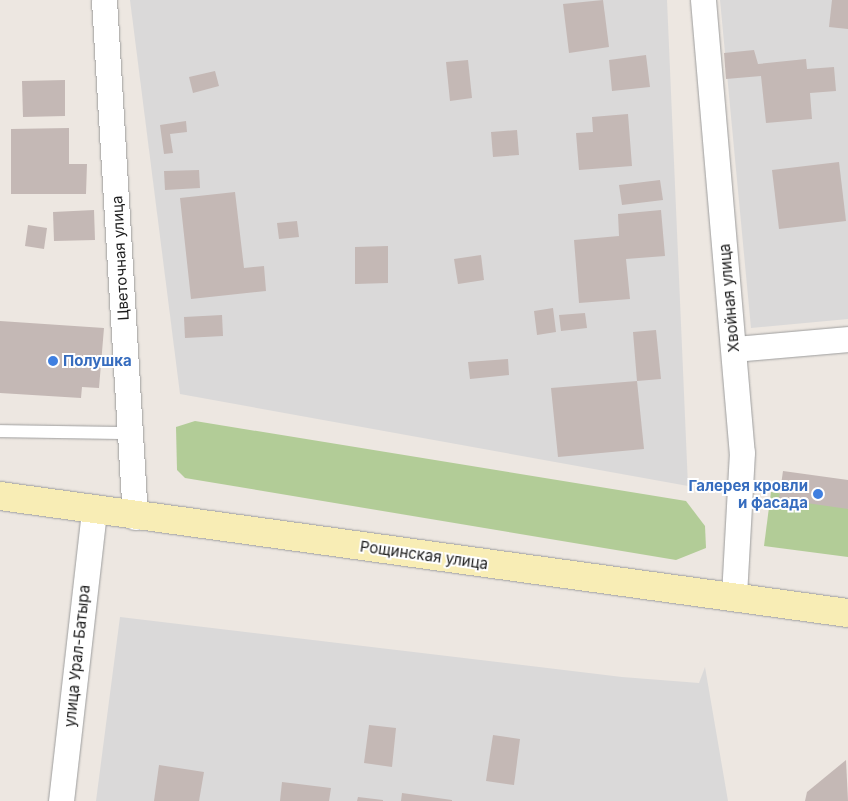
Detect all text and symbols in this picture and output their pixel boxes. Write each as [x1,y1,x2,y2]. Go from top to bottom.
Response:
street label: Цветочная улица [108,195,132,321]
street label: Хвойная улица [715,243,743,353]
place label: Полушка [63,352,132,370]
marker: Полушка [47,355,59,367]
place label: Галерея кровли и фасада [689,476,808,511]
marker: Галерея кровли и фасада [812,488,824,500]
street label: Рощинская улица [359,537,489,573]
street label: улица Урал-Батыра [61,584,93,728]

